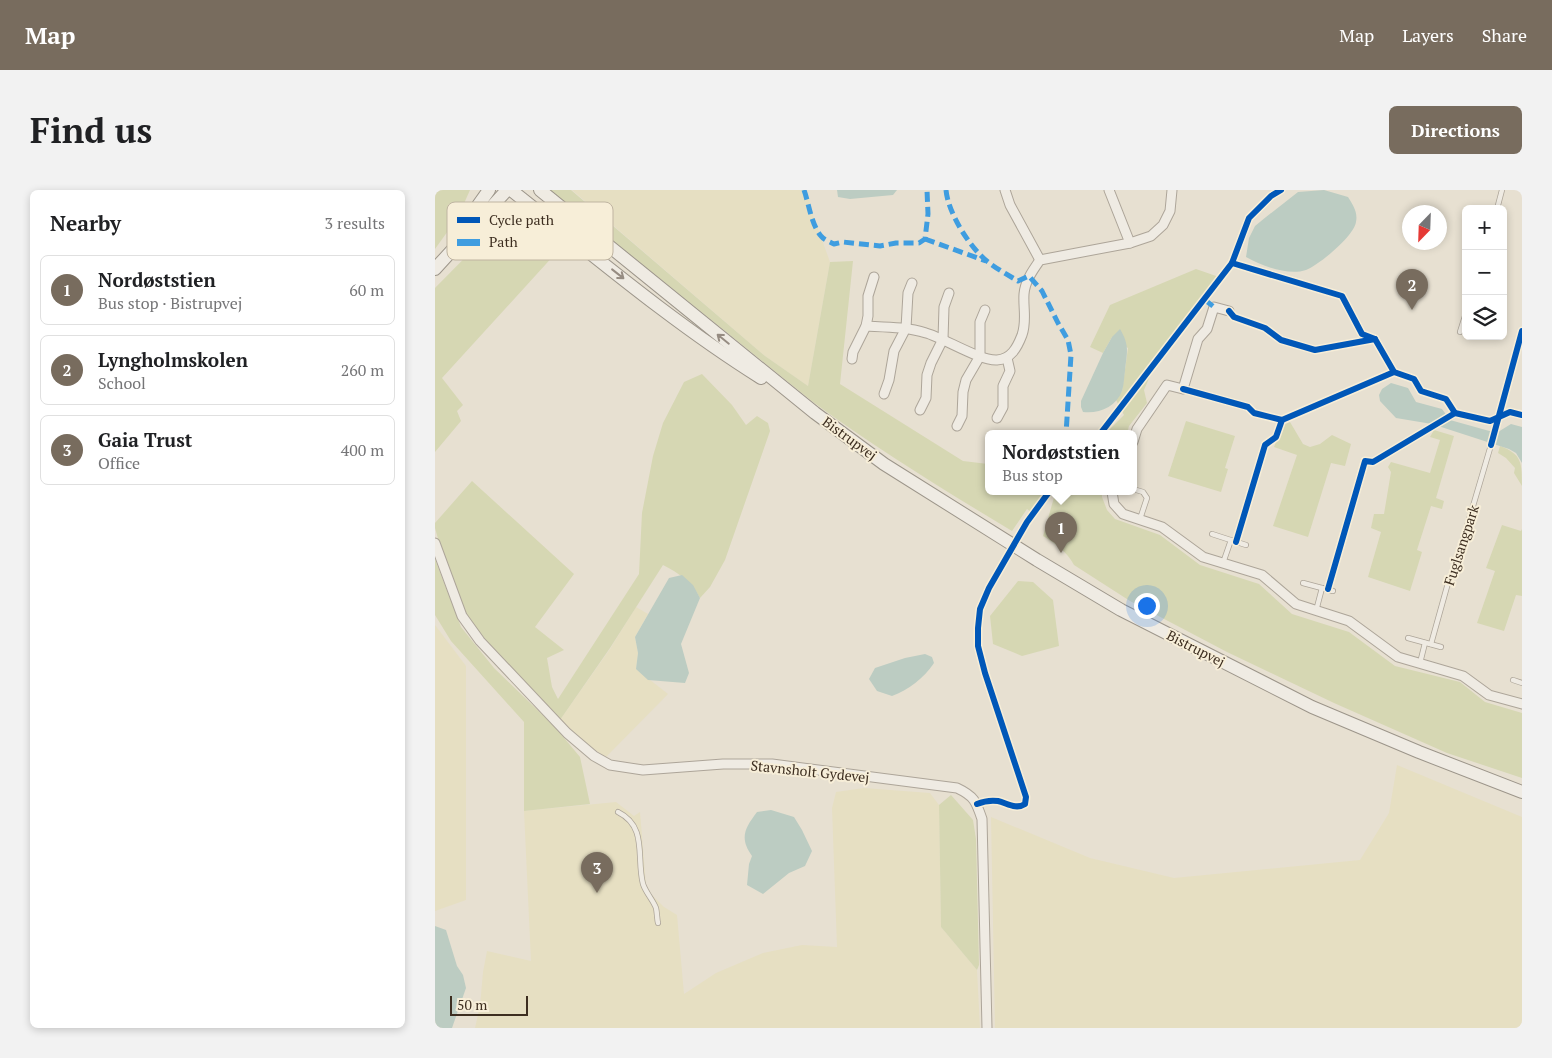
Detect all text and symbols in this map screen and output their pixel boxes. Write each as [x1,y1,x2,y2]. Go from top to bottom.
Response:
text: Map [25,19,75,51]
text: Map [1339,23,1374,47]
text: Layers [1402,23,1454,47]
text: Share [1482,23,1527,47]
button: Directions [1389,106,1522,154]
text: Find us [30,107,152,153]
legend [447,202,613,260]
north arrow [1402,205,1447,250]
map controls [1462,205,1507,340]
button: + [1462,205,1507,250]
text: Nearby [50,209,121,237]
text: Cycle path [489,210,554,229]
text: 3 results [325,212,385,234]
text: Path [489,232,518,251]
button: − [1462,250,1507,295]
text: Nordøststien [98,267,216,292]
one-way arrow [611,269,624,280]
pin: 2 [1396,269,1428,310]
text: 1 [62,279,72,301]
text: 60 m [349,279,384,301]
text: Bus stop · Bistrupvej [98,292,242,314]
button: layers [1462,295,1507,340]
one-way arrow [717,333,730,344]
text: Lyngholmskolen [98,347,248,372]
text: 2 [62,359,72,381]
text: 260 m [341,359,384,381]
text: School [98,372,146,394]
street label: Bistrupvej [819,412,881,464]
text: Gaia Trust [98,427,192,452]
popup [985,430,1137,495]
text: 3 [62,439,72,461]
text: 400 m [341,439,384,461]
text: Nordøststien [1002,439,1120,464]
text: Office [98,452,140,474]
text: Bus stop [1002,464,1063,486]
street label: Fuglsangpark [1439,502,1483,588]
pin: 1 [1045,512,1077,553]
your location [1134,593,1160,619]
street label: Bistrupvej [1164,625,1228,671]
street label: Stavnsholt Gydevej [750,755,870,787]
pin: 3 [581,852,613,893]
scale bar [450,993,527,1016]
text: 50 m [457,995,487,1014]

